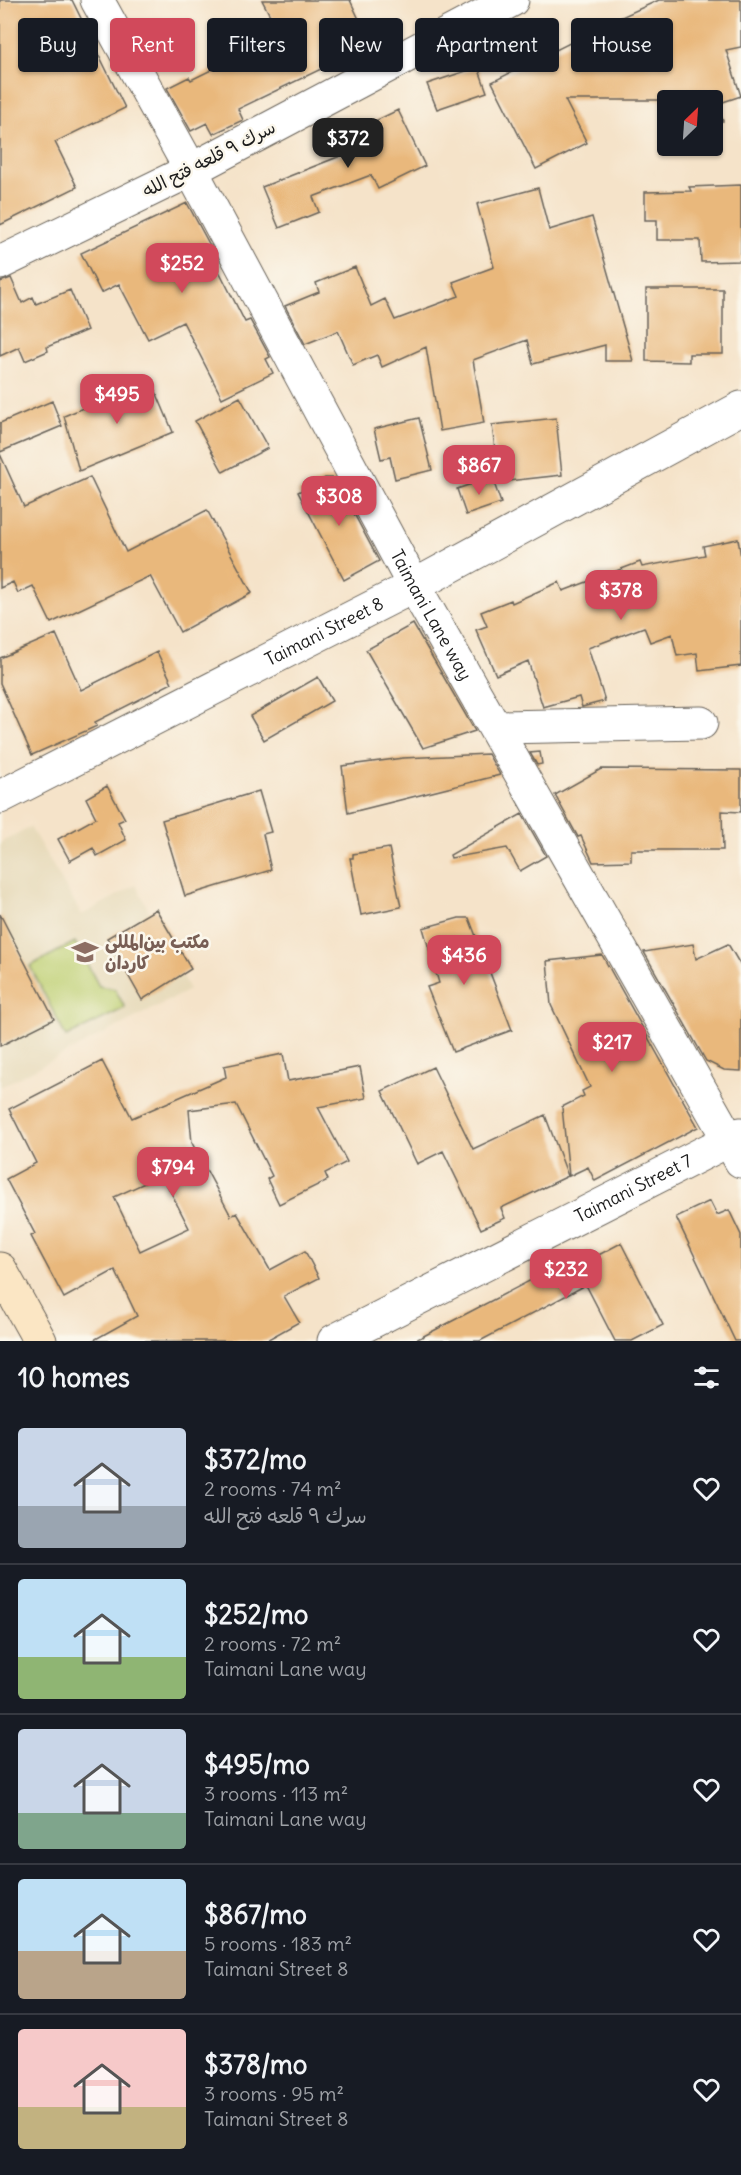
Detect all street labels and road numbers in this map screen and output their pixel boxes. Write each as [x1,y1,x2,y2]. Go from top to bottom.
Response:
street label: سرك ٩ قلعه فتح الله [138,115,280,203]
street label: Taimani Lane way [386,546,477,684]
street label: Taimani Street 8 [261,591,387,671]
street label: Taimani Street 7 [571,1149,696,1228]

